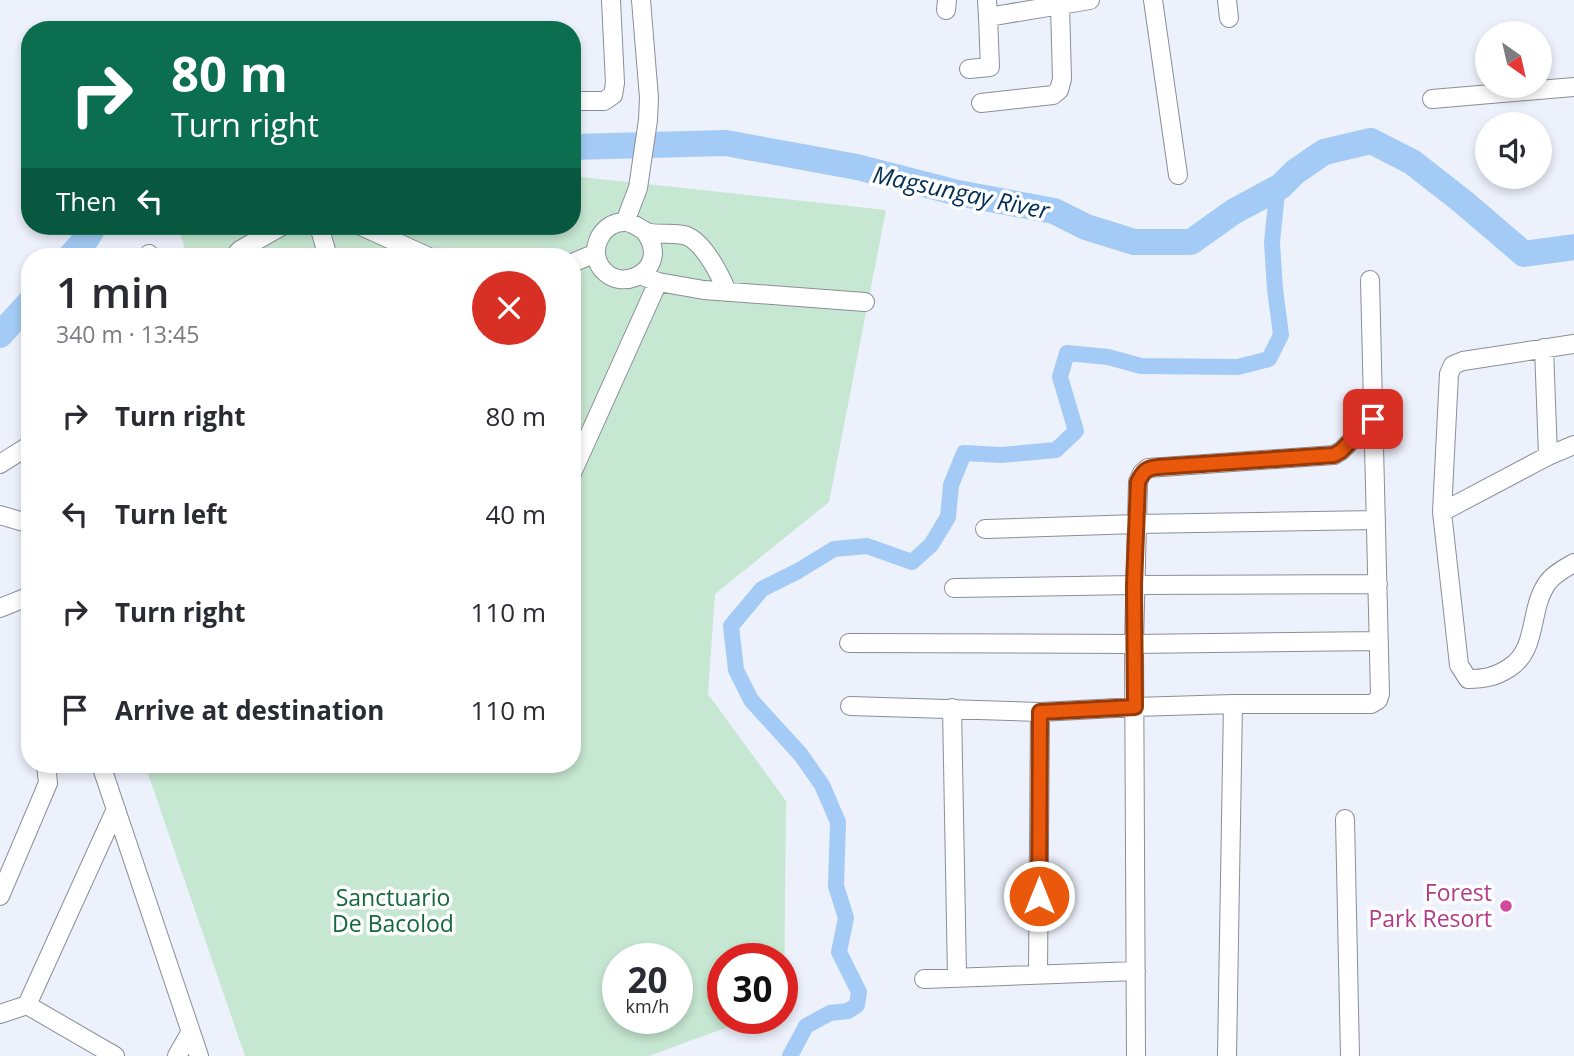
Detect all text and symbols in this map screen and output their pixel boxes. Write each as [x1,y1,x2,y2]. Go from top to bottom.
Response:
north arrow [1475,21,1552,98]
map controls [1475,21,1552,189]
text: 80 m [171,40,288,106]
icon: right [56,49,147,140]
text: Turn right [171,103,319,146]
button: sound [1475,112,1552,189]
water label: Magsungay River [870,157,1054,227]
icon: left [131,182,169,220]
text: Then [56,183,117,219]
text: 1 min [56,263,169,320]
button: close [472,271,546,345]
text: 340 m · 13:45 [56,318,199,350]
pin [1343,389,1403,449]
icon: right [56,397,94,435]
text: Turn right [115,398,246,434]
text: 80 m [485,398,546,434]
icon: arrive [1354,400,1392,438]
icon: left [56,495,94,533]
text: Turn left [115,496,227,532]
text: 40 m [485,496,546,532]
icon: right [56,593,94,631]
text: Turn right [115,594,246,630]
text: 110 m [471,594,546,630]
icon: arrive [56,691,94,729]
text: Arrive at destination [115,692,384,728]
text: 110 m [471,692,546,728]
position arrow [1002,859,1076,933]
place label: Forest Park Resort [1368,876,1492,934]
park label: Sanctuario De Bacolod [332,881,454,939]
marker: Forest Park Resort [1498,898,1514,914]
speed limit sign: 30 [707,943,798,1034]
text: 20 [627,956,668,1003]
text: km/h [626,994,669,1018]

